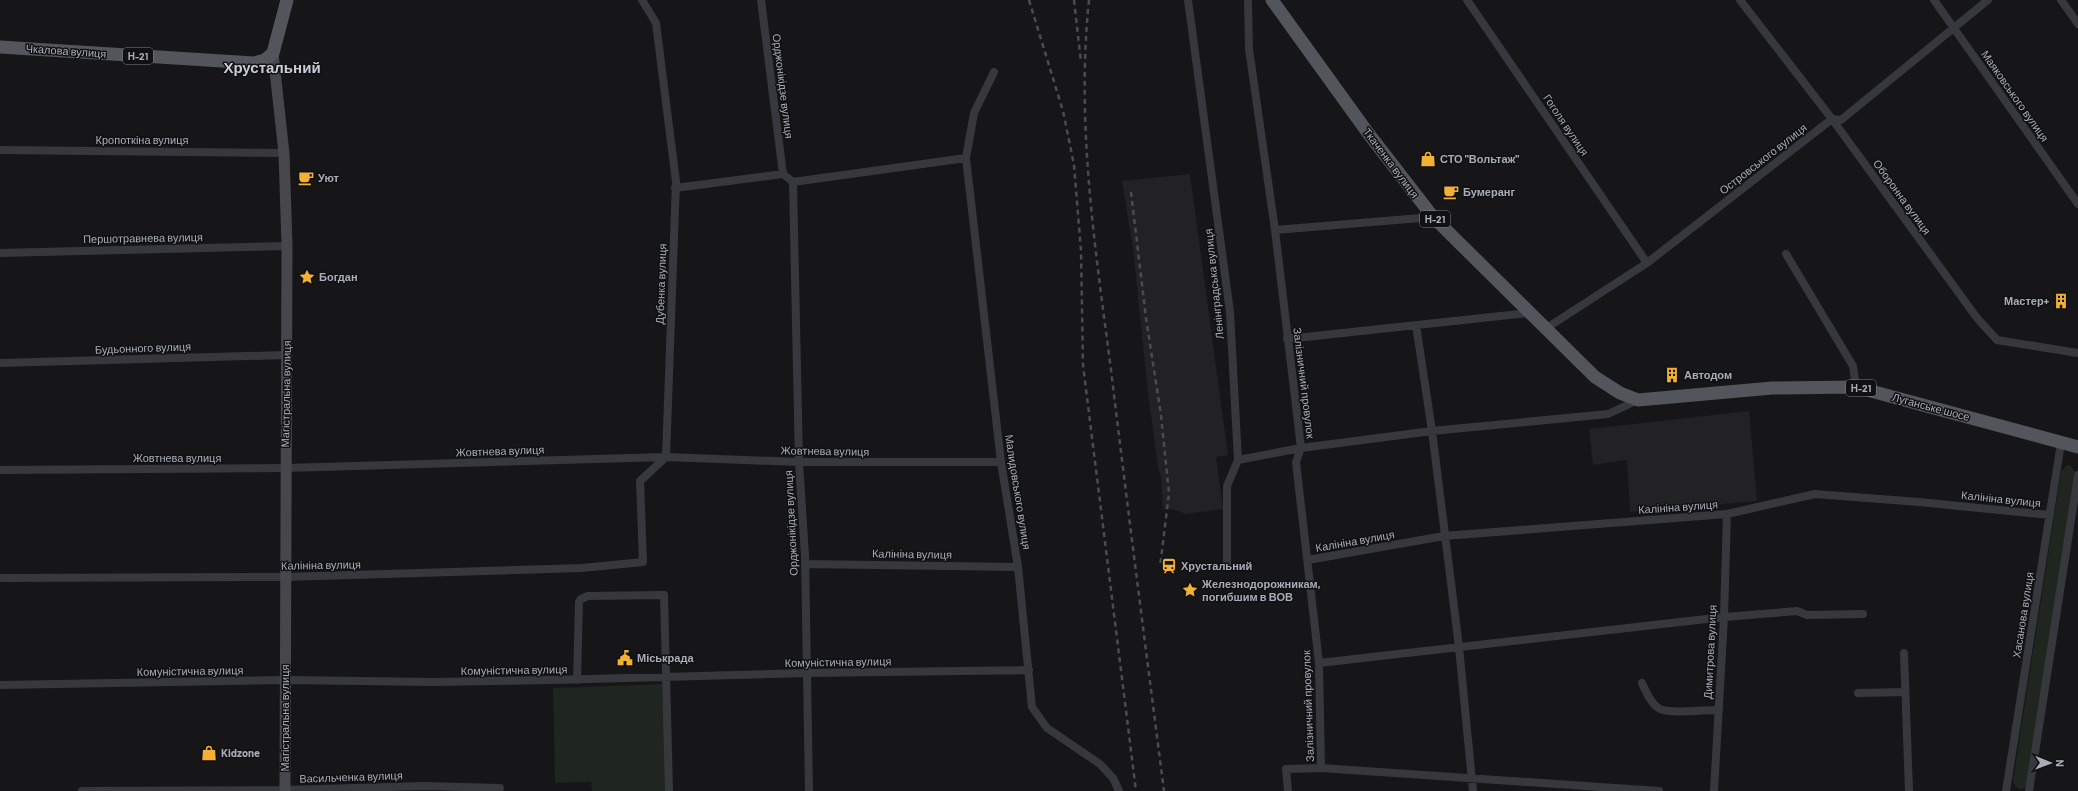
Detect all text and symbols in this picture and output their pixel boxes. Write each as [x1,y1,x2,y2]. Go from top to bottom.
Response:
street label: Орджонікідзе вулиця [771,33,796,139]
street label: Чкалова вулиця [25,41,107,60]
road number: Н-21 [123,48,153,64]
street label: Маяковського вулиця [1979,48,2052,144]
district label: Хрустальний [223,58,321,76]
street label: Гоголя вулиця [1541,92,1592,158]
street label: Островського вулиця [1716,120,1809,197]
street label: Ткаченка вулиця [1361,125,1422,200]
street label: Кропоткіна вулиця [96,133,188,146]
shop icon: СТО "Вольтаж" [1419,150,1437,168]
place label: СТО "Вольтаж" [1440,152,1519,165]
street label: Оборонна вулиця [1871,157,1934,237]
cafe icon: Уют [297,169,315,187]
place label: Уют [318,171,340,184]
cafe icon: Бумеранг [1442,183,1460,201]
place label: Бумеранг [1463,185,1515,198]
road number: Н-21 [1420,211,1450,227]
street label: Ленінградська вулиця [1201,228,1226,340]
street label: Першотравнева вулиця [83,230,203,245]
street label: Дубенка вулиця [653,243,668,325]
place icon: Богдан [298,268,316,286]
place label: Богдан [319,270,358,283]
building icon: Мастер+ [2052,292,2070,310]
place label: Мастер+ [2004,294,2050,307]
street label: Залізничний провулок [1291,327,1318,439]
street label: Будьонного вулиця [95,339,191,356]
street label: Магістральна вулиця [278,340,293,448]
building icon: Автодом [1663,366,1681,384]
place label: Автодом [1684,368,1732,381]
road number: Н-21 [1846,380,1876,396]
street label: Луганське шосе [1891,390,1971,423]
street label: Малидовського вулиця [1003,433,1034,550]
street label: Жовтнева вулиця [455,442,545,459]
street label: Жовтнева вулиця [781,443,870,458]
street label: Жовтнева вулиця [133,451,221,464]
street label: Орджонікідзе вулиця [781,470,800,576]
street label: Калініна вулиця [1961,488,2042,509]
street label: Калініна вулиця [1638,497,1718,516]
street label: Калініна вулиця [1314,527,1395,554]
street label: Калініна вулиця [872,546,952,561]
street label: Калініна вулиця [281,557,361,572]
station icon: Хрустальний [1160,557,1178,575]
place label: Хрустальний [1181,559,1252,572]
street label: Хасанова вулиця [2009,571,2036,659]
place label: Железнодорожникам, погибшим в ВОВ [1201,577,1321,603]
place icon: Железнодорожникам, погибшим в ВОВ [1181,581,1199,599]
street label: Димитрова вулиця [1701,605,1718,699]
public building icon: Міськрада [616,649,634,667]
street label: Залізничний провулок [1299,650,1316,762]
place label: Міськрада [637,651,694,664]
street label: Комуністична вулиця [785,654,891,669]
street label: Комуністична вулиця [461,662,567,677]
street label: Комуністична вулиця [137,663,243,678]
street label: Магістральна вулиця [278,665,291,771]
north arrow [2030,743,2070,783]
shop icon: Kidzone [200,744,218,762]
place label: Kidzone [221,746,260,759]
text: N [2054,759,2067,767]
street label: Васильченка вулиця [299,768,403,785]

